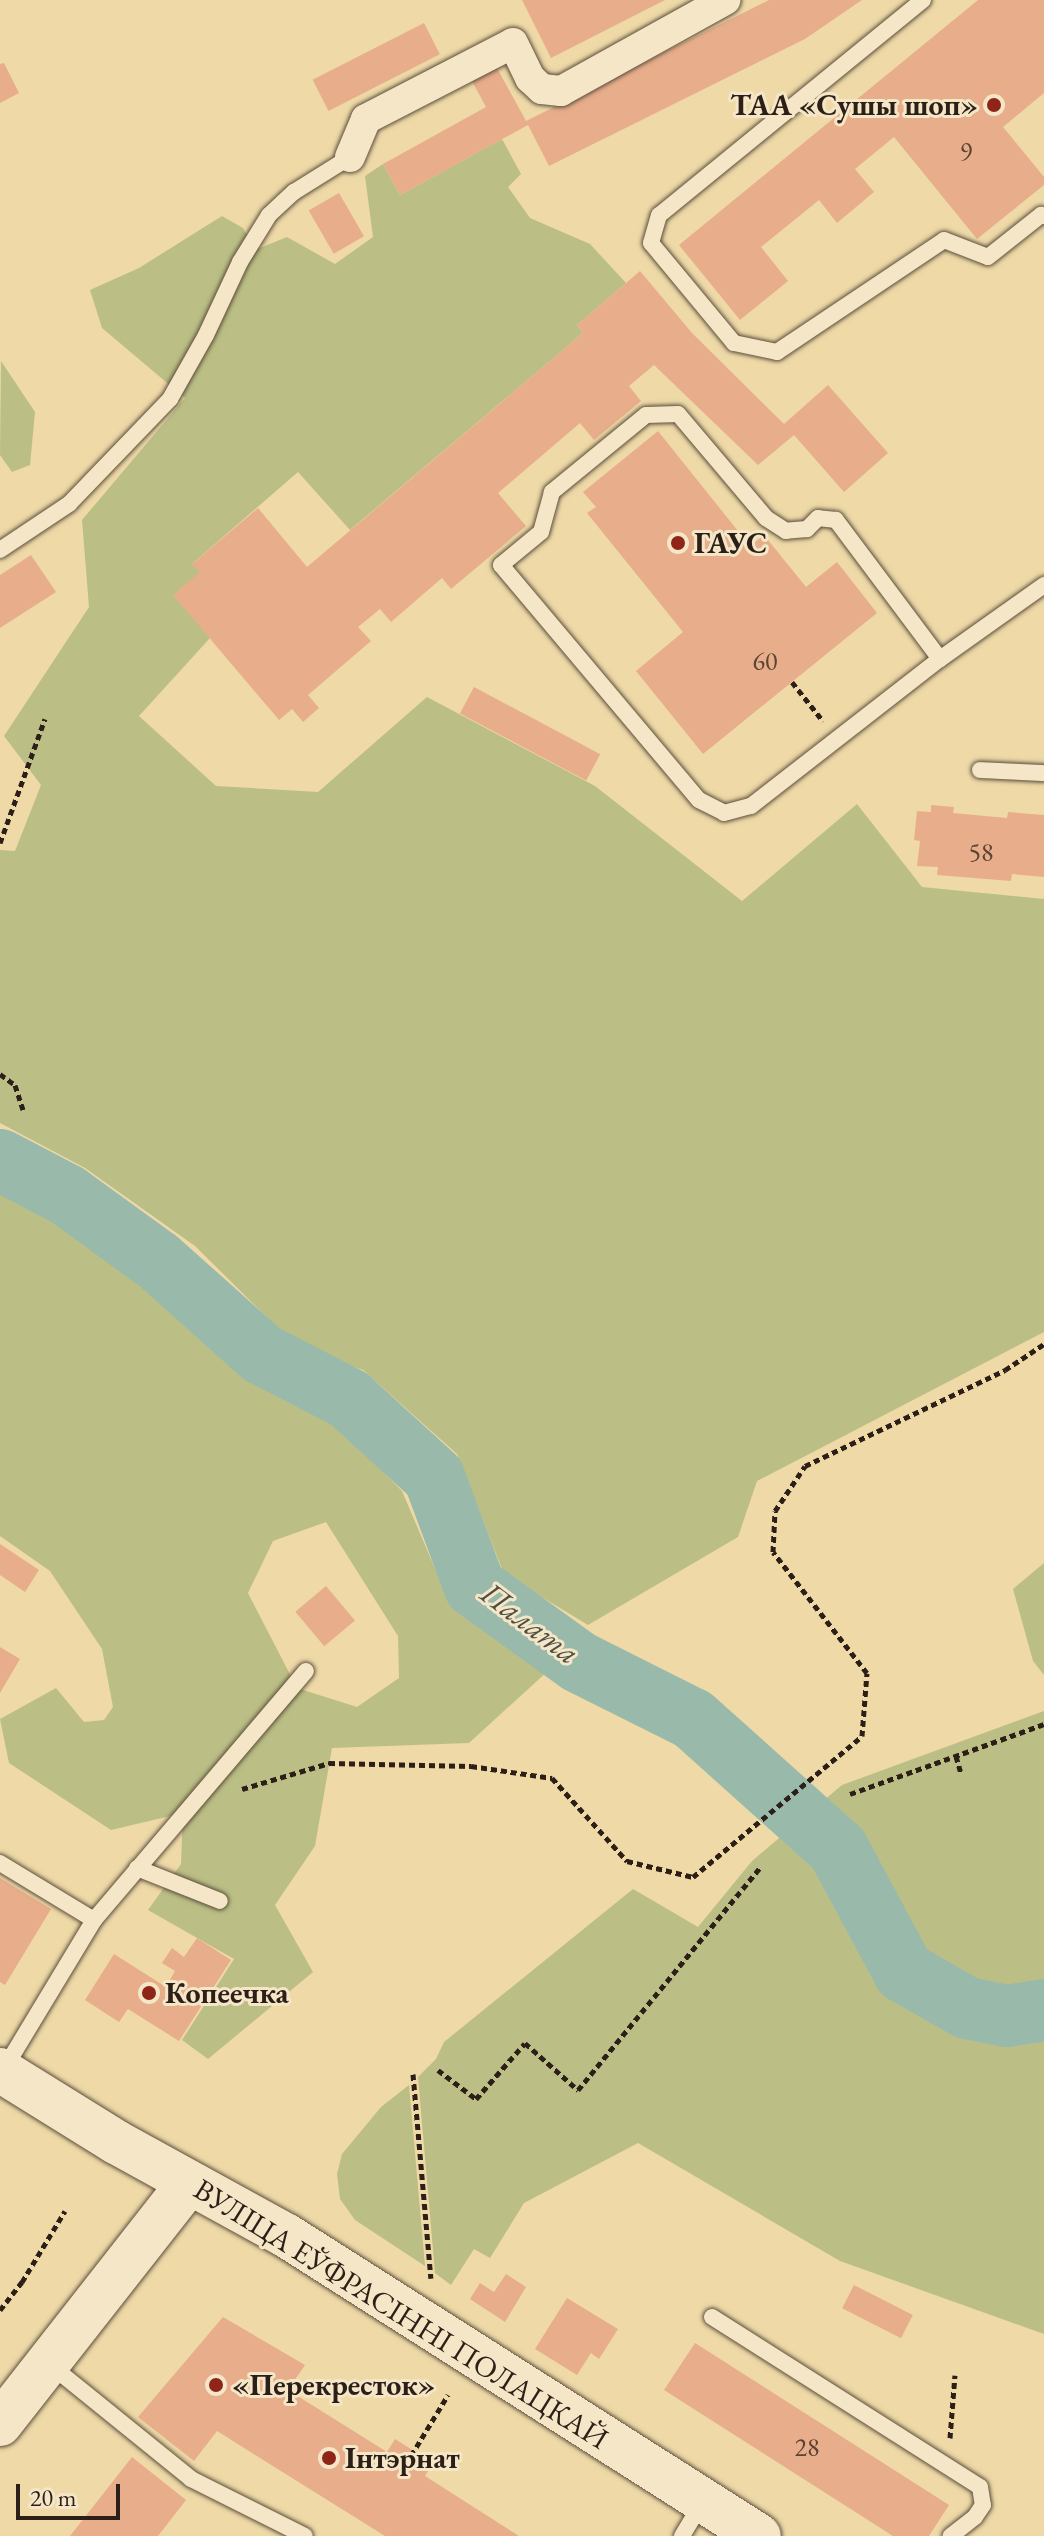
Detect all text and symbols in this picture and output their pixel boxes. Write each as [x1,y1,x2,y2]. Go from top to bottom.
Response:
place label: ТАА «Сушы шоп» [730,87,978,123]
marker: ТАА «Сушы шоп» [985,96,1003,114]
house number: 9 [960,137,972,169]
place label: ГАУС [694,525,767,561]
marker: ГАУС [669,534,687,552]
house number: 60 [753,646,777,678]
house number: 58 [969,837,993,869]
water label: Палата [473,1574,587,1672]
place label: Копеечка [165,1975,289,2011]
marker: Копеечка [140,1984,158,2002]
street label: ВУЛІЦА ЕЎФРАСІННІ ПОЛАЦКАЙ [187,2171,615,2457]
place label: «Перекресток» [232,2367,435,2403]
marker: «Перекресток» [207,2376,225,2394]
house number: 28 [795,2432,819,2464]
place label: Інтэрнат [345,2440,460,2476]
marker: Інтэрнат [320,2449,338,2467]
scale bar [20,2468,124,2518]
text: 20 m [30,2482,77,2513]

